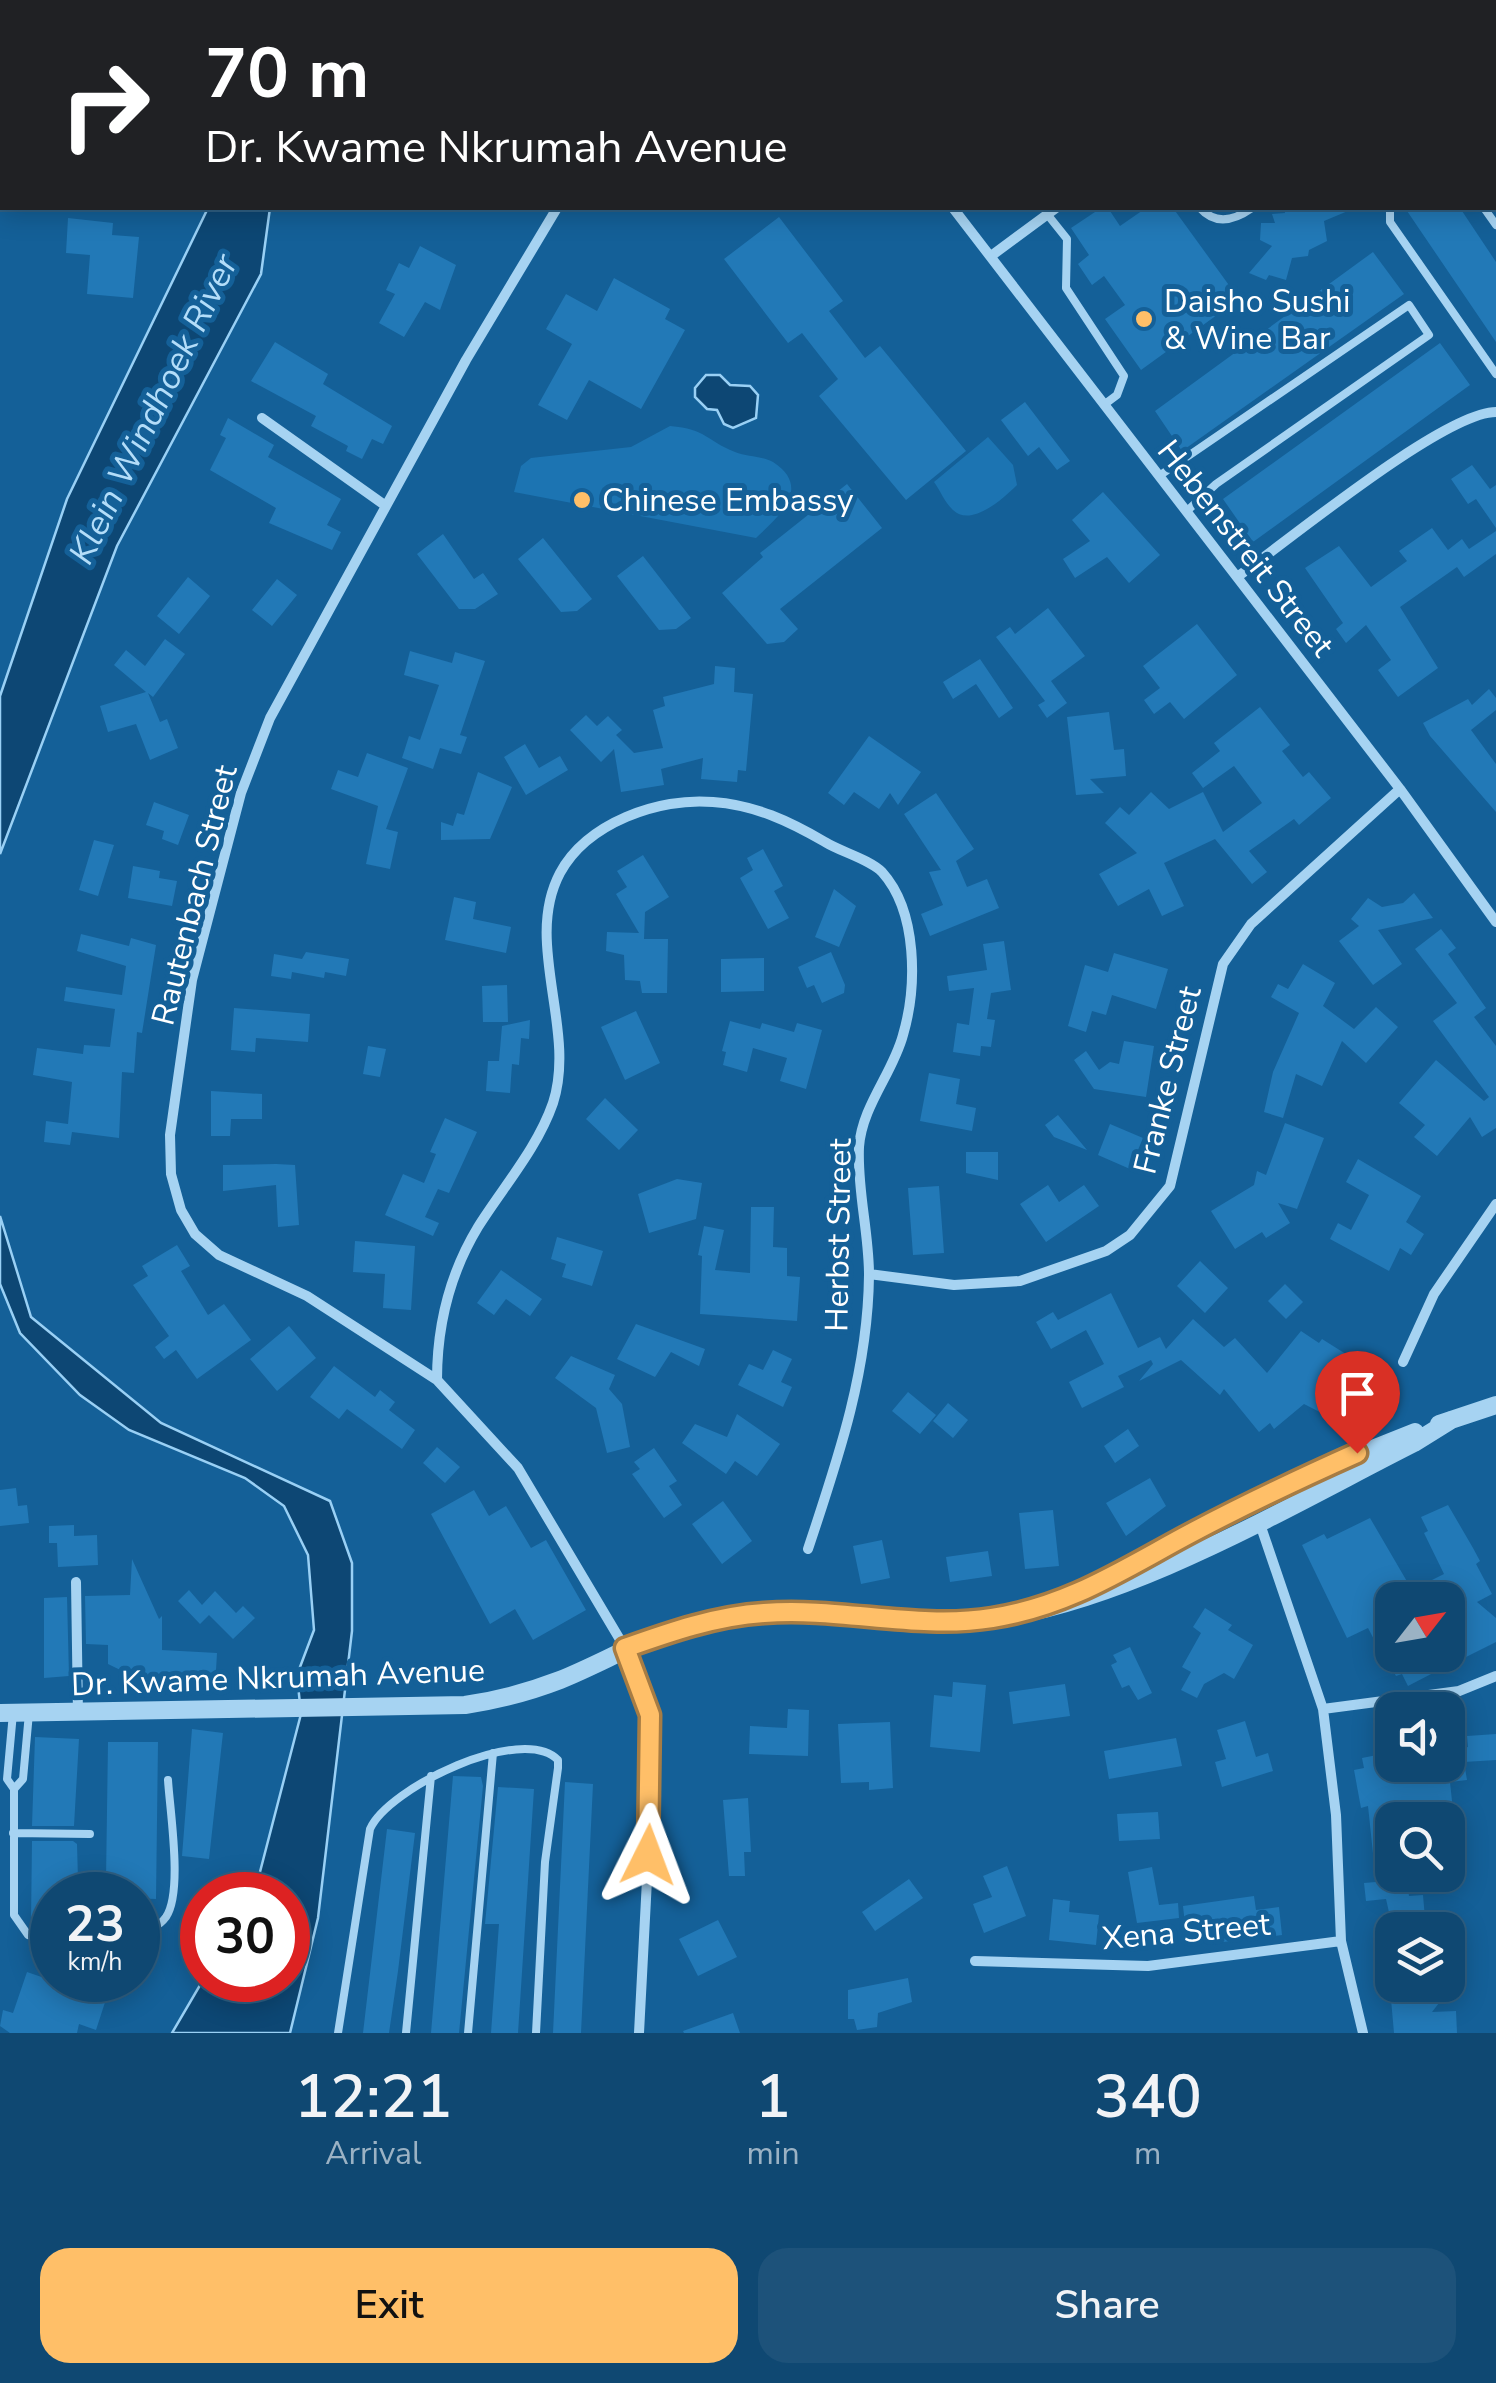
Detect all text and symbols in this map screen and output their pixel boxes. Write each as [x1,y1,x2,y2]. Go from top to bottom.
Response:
text: 70 m [205,26,369,122]
icon: right [40,40,170,170]
text: Dr. Kwame Nkrumah Avenue [205,117,787,178]
water label: Klein Windhoek River [58,245,250,572]
place label: Daisho Sushi & Wine Bar [1164,280,1350,360]
marker: Daisho Sushi & Wine Bar [1133,308,1155,330]
street label: Hebenstreit Street [1147,431,1344,666]
place label: Chinese Embassy [602,479,854,522]
marker: Chinese Embassy [571,489,593,511]
street label: Rautenbach Street [141,760,248,1030]
street label: Franke Street [1123,981,1212,1178]
street label: Herbst Street [815,1137,862,1332]
pin [1315,1351,1400,1454]
icon: arrive [1330,1366,1385,1421]
north arrow [1375,1582,1465,1672]
map controls [1375,1582,1465,2002]
street label: Dr. Kwame Nkrumah Avenue [70,1649,486,1706]
button: sound [1375,1692,1465,1782]
button: search [1375,1802,1465,1892]
position arrow [596,1803,700,1907]
speed limit sign: 30 [180,1872,310,2002]
text: 23 [65,1890,125,1959]
street label: Xena Street [1100,1903,1273,1960]
button: layers [1375,1912,1465,2002]
text: km/h [67,1945,123,1979]
text: 12:21 [294,2056,452,2138]
text: 1 [755,2056,791,2138]
text: 340 [1094,2056,1202,2138]
text: Arrival [325,2132,421,2175]
text: min [747,2132,800,2175]
text: m [1134,2132,1162,2175]
button: Exit [40,2248,738,2363]
button: Share [758,2248,1456,2363]

